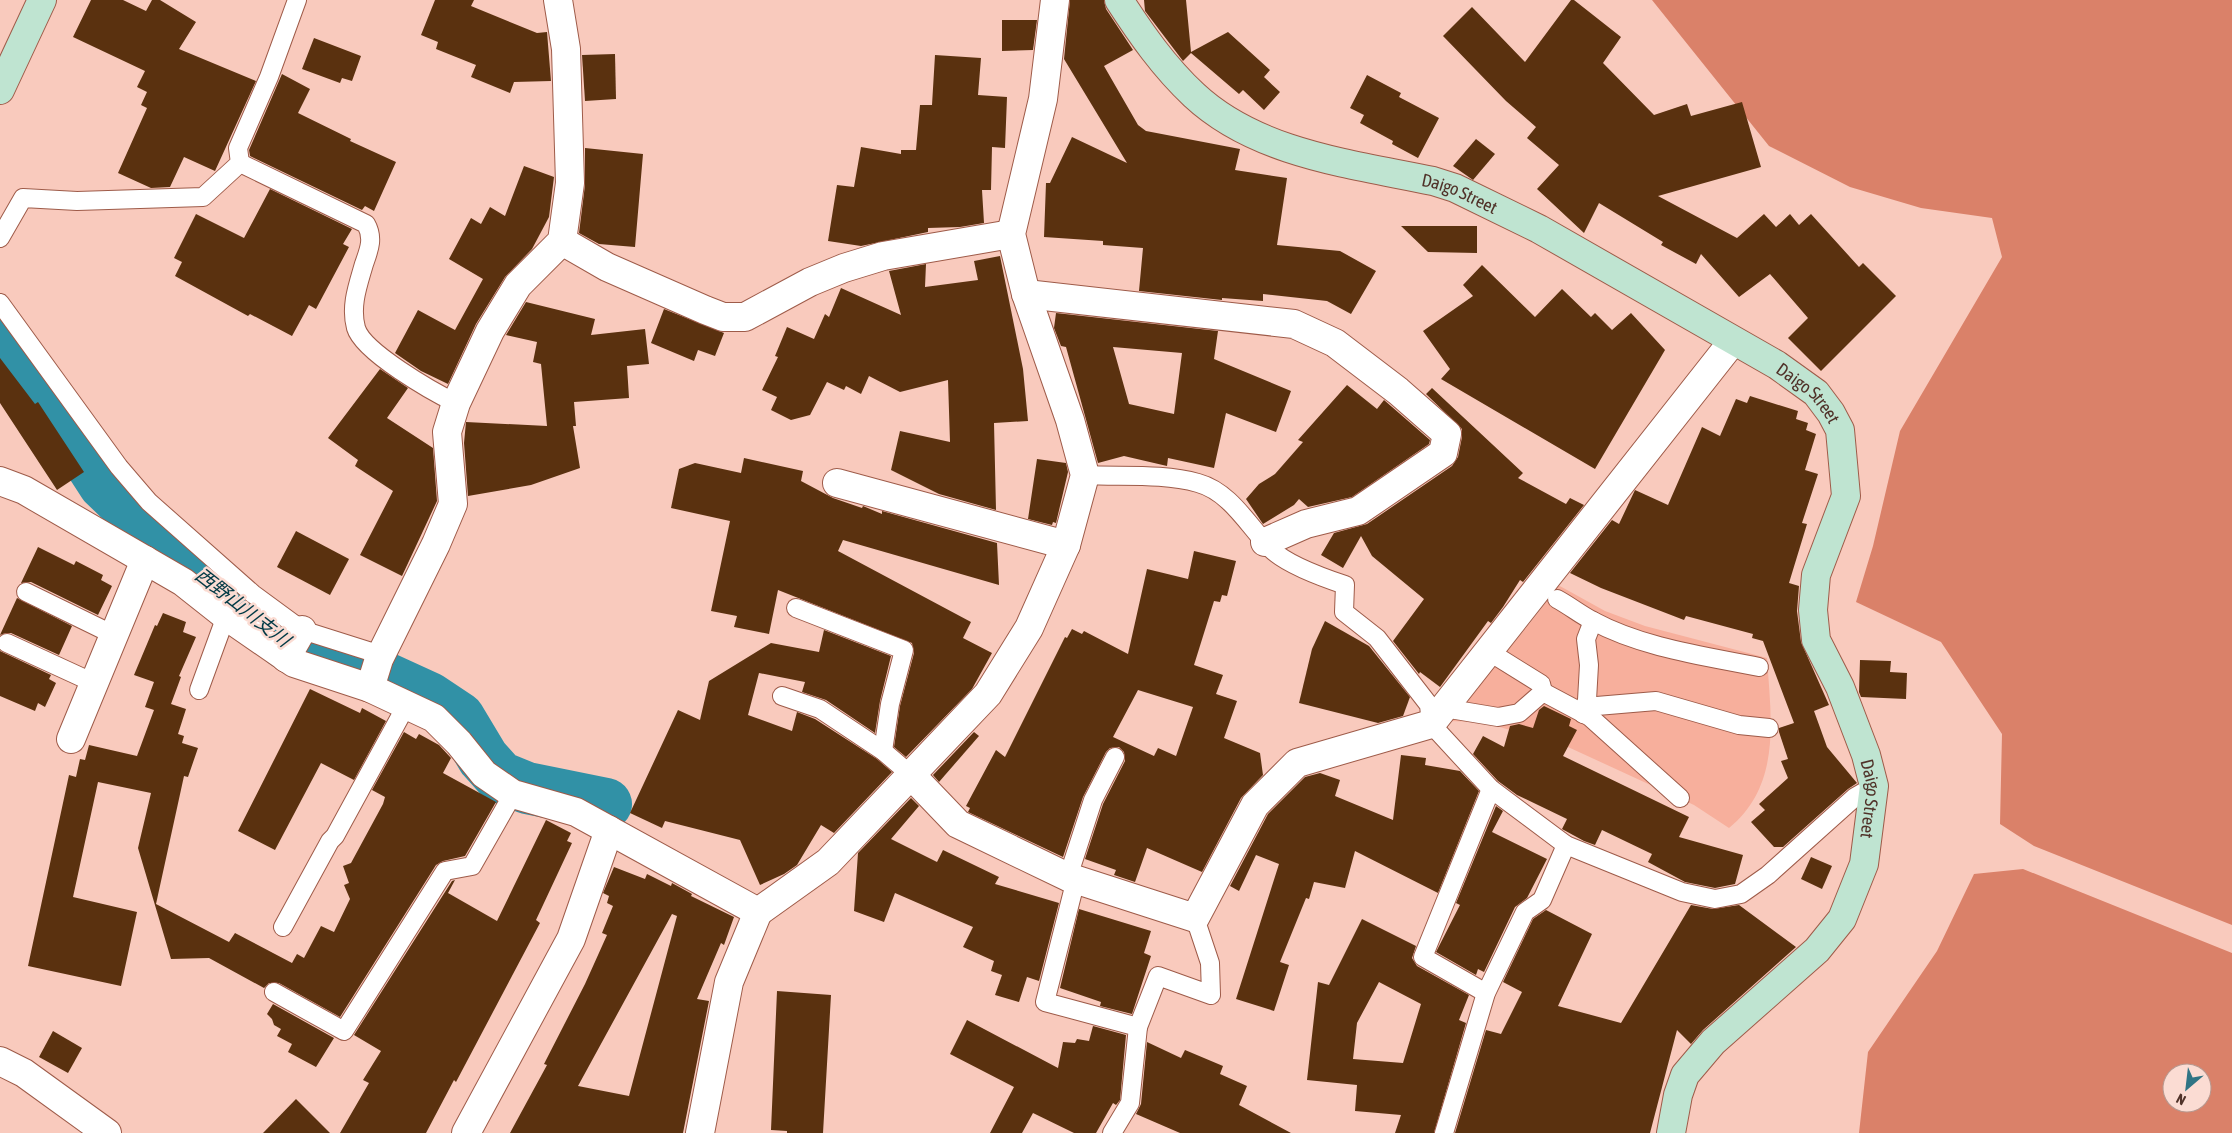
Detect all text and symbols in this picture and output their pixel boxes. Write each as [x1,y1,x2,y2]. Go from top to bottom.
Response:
street label: Daigo Street [1420,168,1501,218]
street label: Daigo Street [1773,358,1845,426]
water label: 西野山川支川 [191,563,296,652]
street label: Daigo Street [1857,757,1885,840]
north arrow [2162,1063,2212,1113]
text: N [2173,1090,2188,1108]

